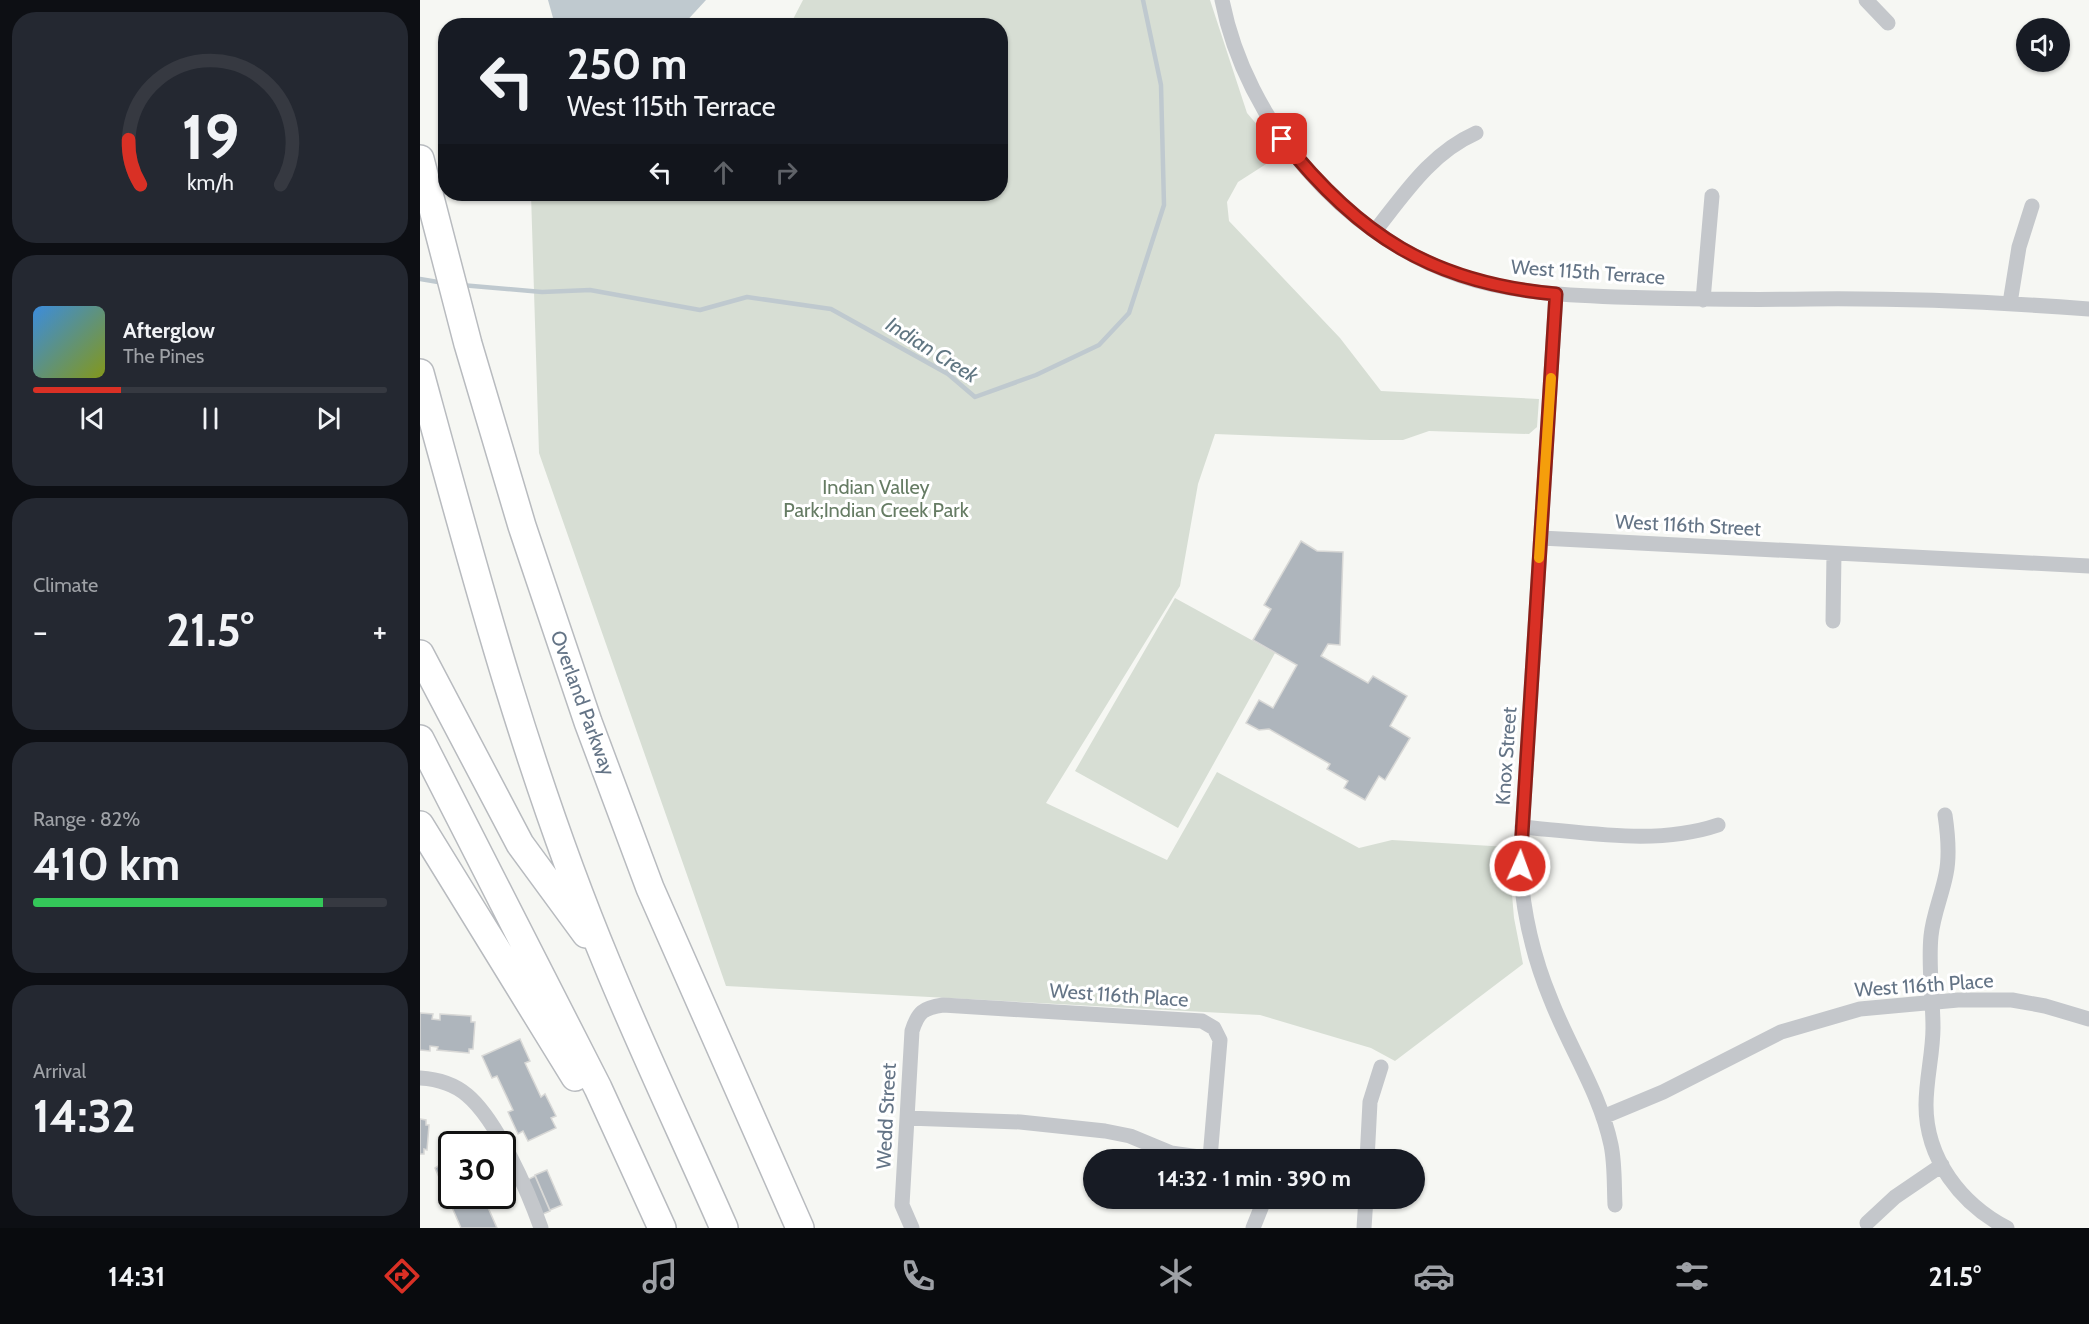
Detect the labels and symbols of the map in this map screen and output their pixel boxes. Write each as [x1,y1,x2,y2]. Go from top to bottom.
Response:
pin [1256,113,1307,164]
street label: West 115th Terrace [1510,255,1666,289]
water label: Indian Creek [881,311,984,388]
park label: Indian Valley Park;Indian Creek Park [783,475,969,522]
street label: West 116th Street [1615,509,1762,541]
street label: Overland Parkway [546,627,620,779]
street label: Knox Street [1491,706,1521,806]
position arrow [1488,834,1552,898]
street label: West 116th Place [1854,968,1994,1002]
street label: West 116th Place [1049,978,1189,1012]
street label: Wedd Street [871,1062,901,1170]
speed limit sign: 30 [438,1131,516,1209]

